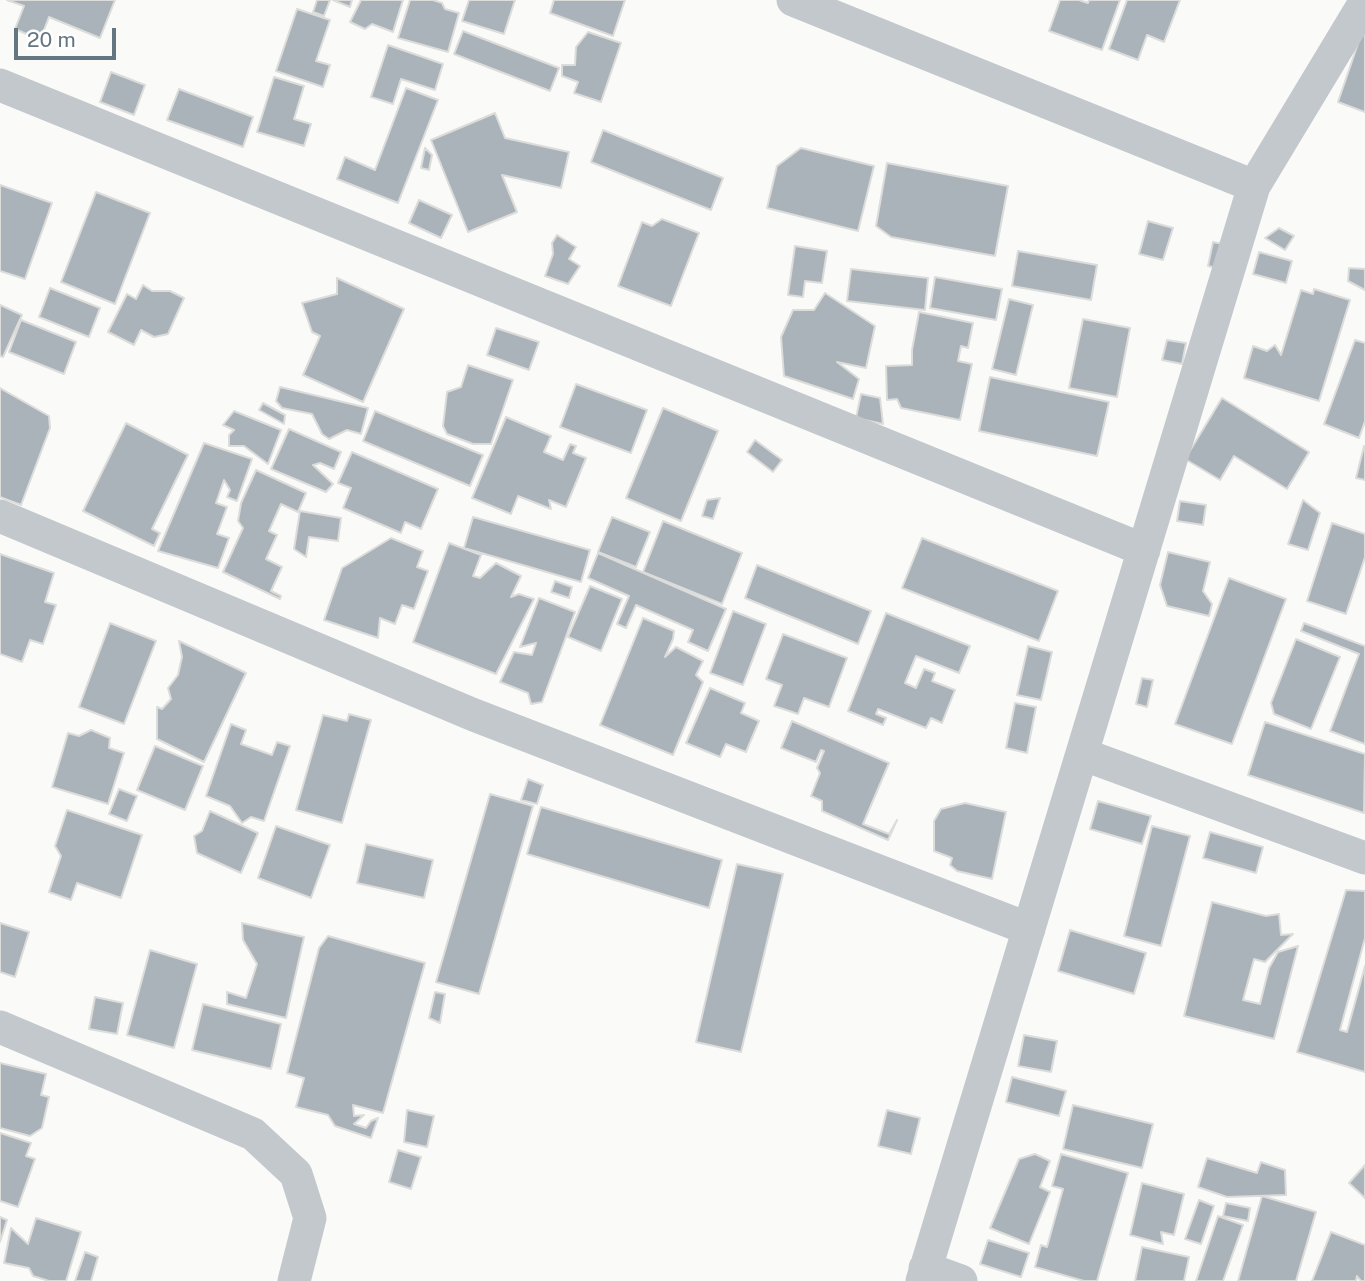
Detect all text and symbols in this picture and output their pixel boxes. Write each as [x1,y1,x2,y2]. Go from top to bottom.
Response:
scale bar [18,14,119,58]
text: 20 m [27,27,76,52]

